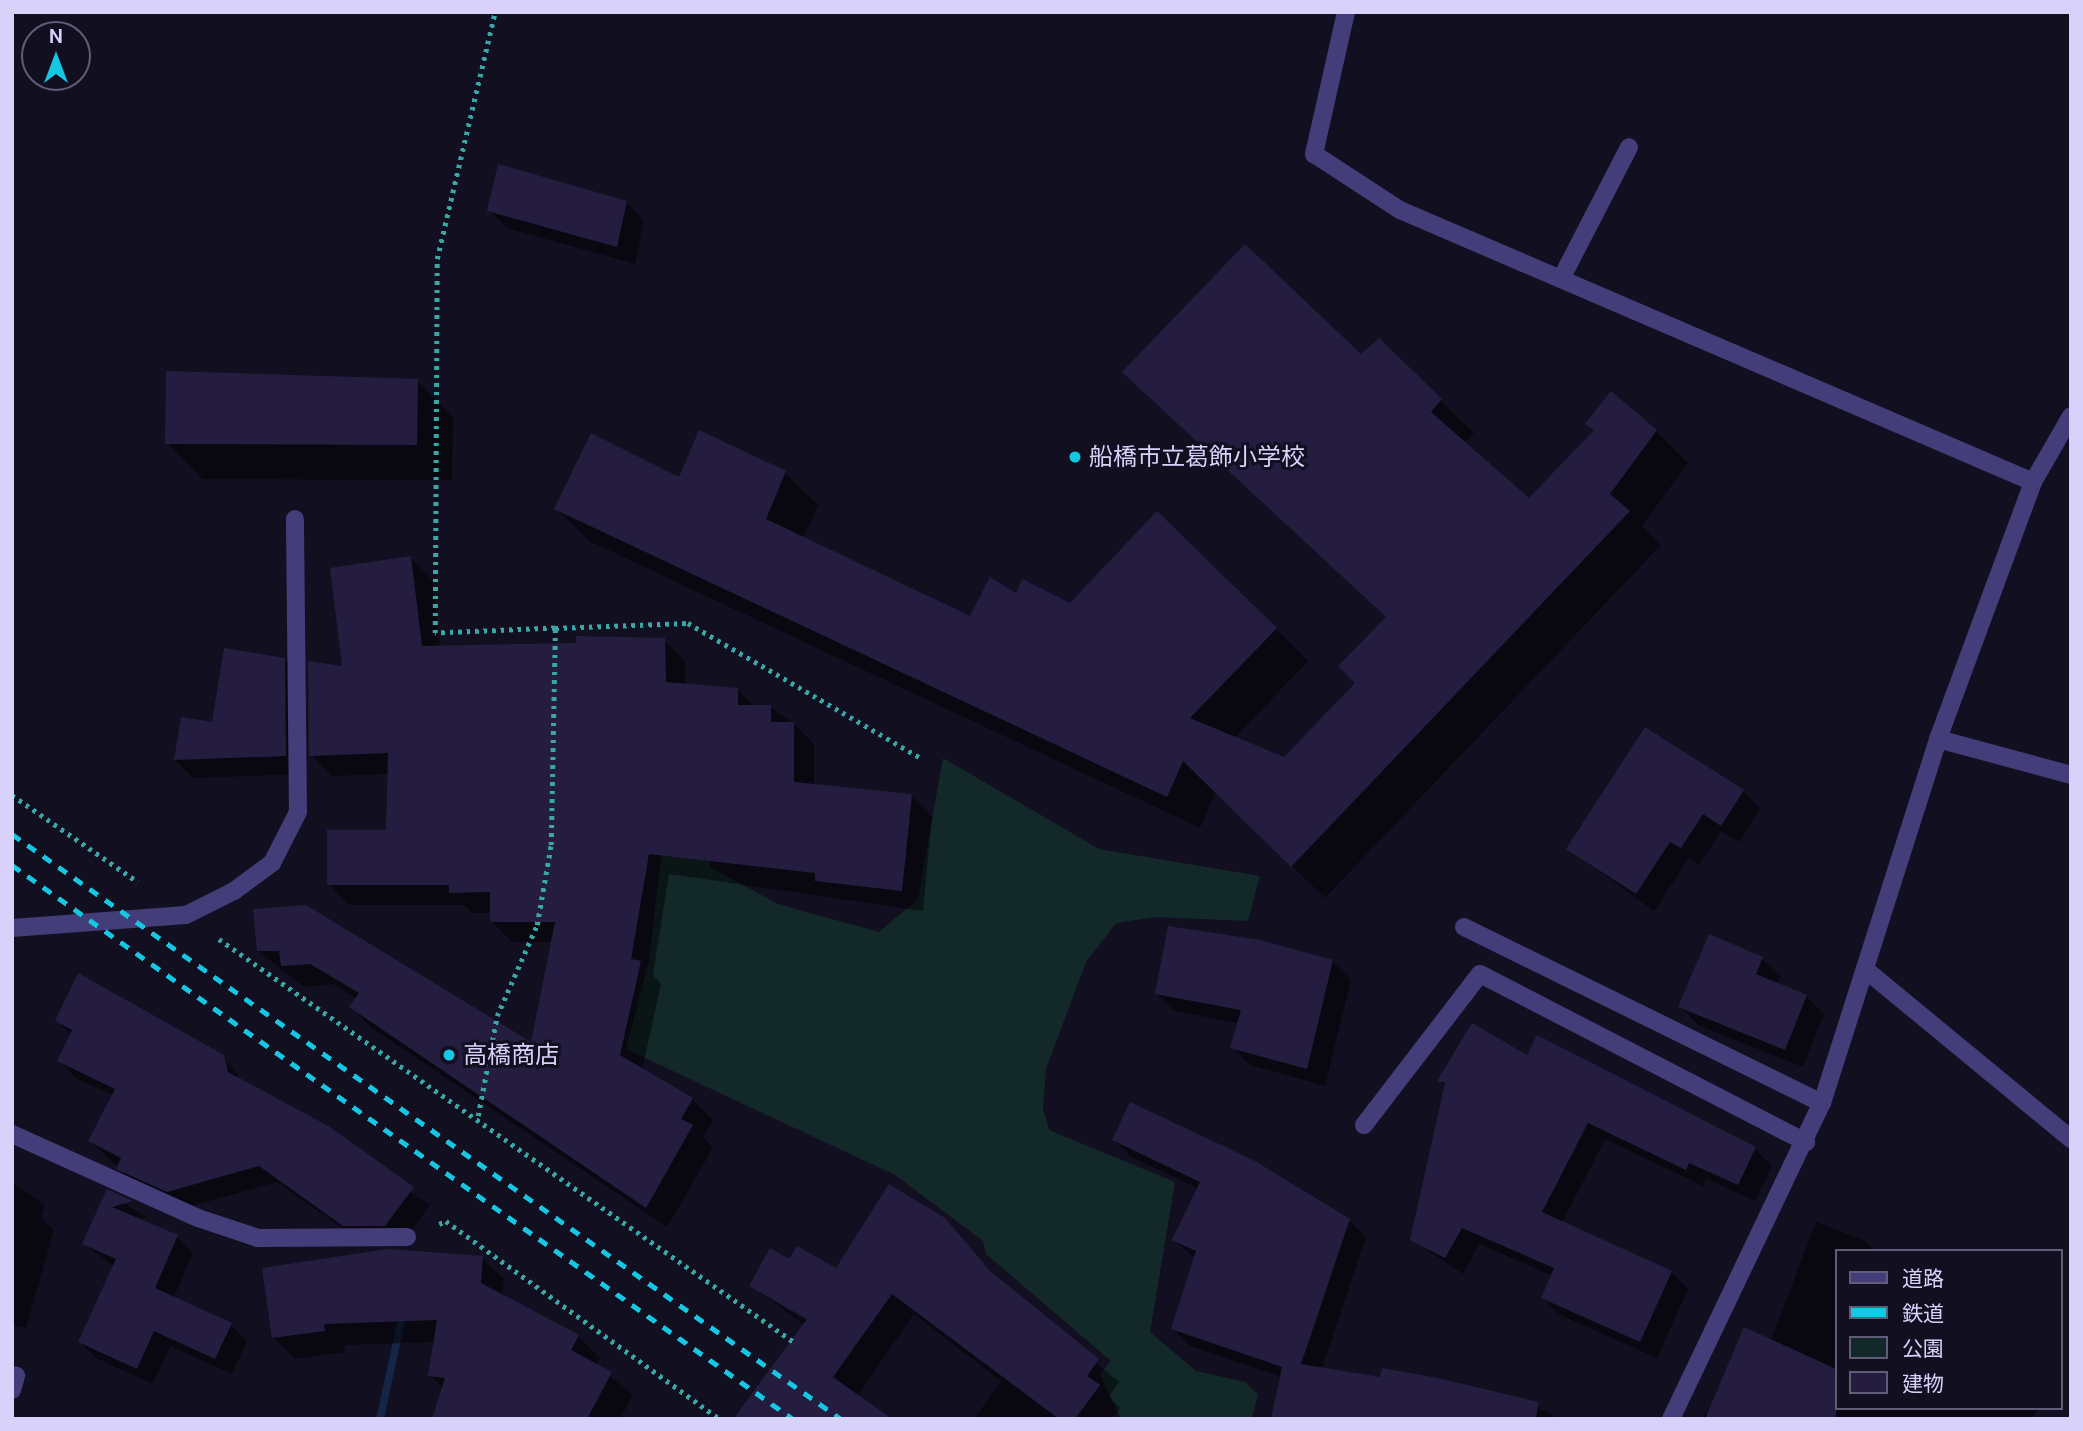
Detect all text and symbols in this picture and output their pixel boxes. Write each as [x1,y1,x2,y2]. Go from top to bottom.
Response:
north arrow [21,21,91,91]
text: N [49,24,63,49]
place label: 船橋市立葛飾小学校 [1089,443,1305,471]
marker: 船橋市立葛飾小学校 [1067,449,1083,465]
place label: 高橋商店 [463,1041,559,1069]
marker: 高橋商店 [441,1047,457,1063]
legend [1834,1249,2062,1410]
text: 道路 [1902,1265,1944,1293]
text: 鉄道 [1902,1300,1944,1328]
text: 公園 [1902,1335,1944,1363]
text: 建物 [1902,1370,1944,1398]

